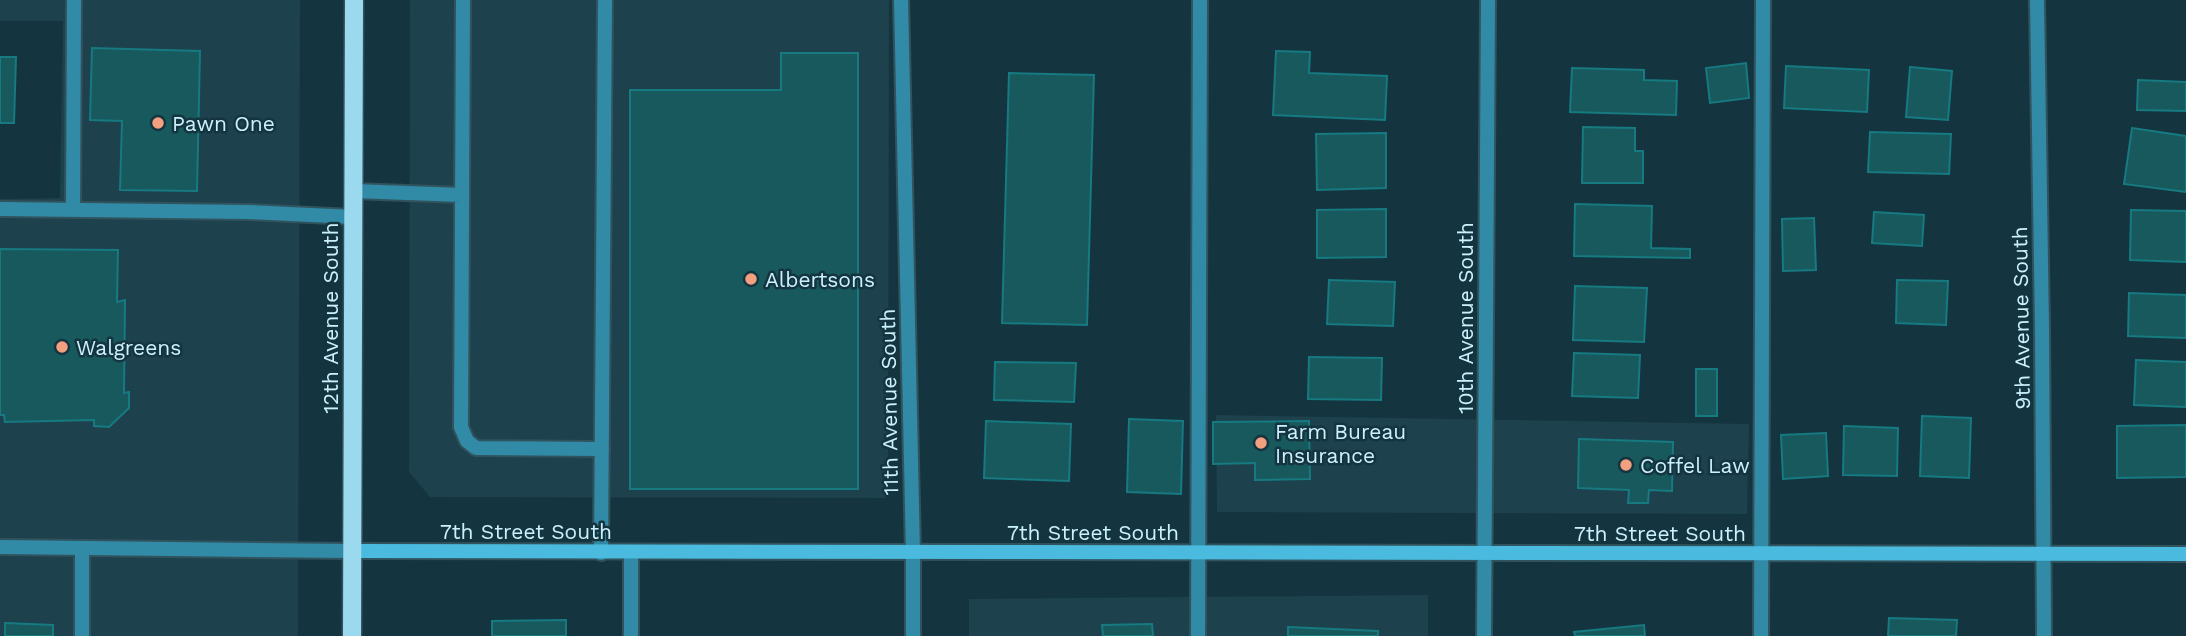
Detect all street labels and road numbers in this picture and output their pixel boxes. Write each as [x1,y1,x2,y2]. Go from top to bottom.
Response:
street label: 10th Avenue South [1453,222,1478,414]
street label: 12th Avenue South [318,223,343,413]
street label: 9th Avenue South [2007,226,2035,410]
street label: 11th Avenue South [875,308,903,496]
street label: 7th Street South [440,519,612,544]
street label: 7th Street South [1007,520,1179,545]
street label: 7th Street South [1574,521,1746,546]

